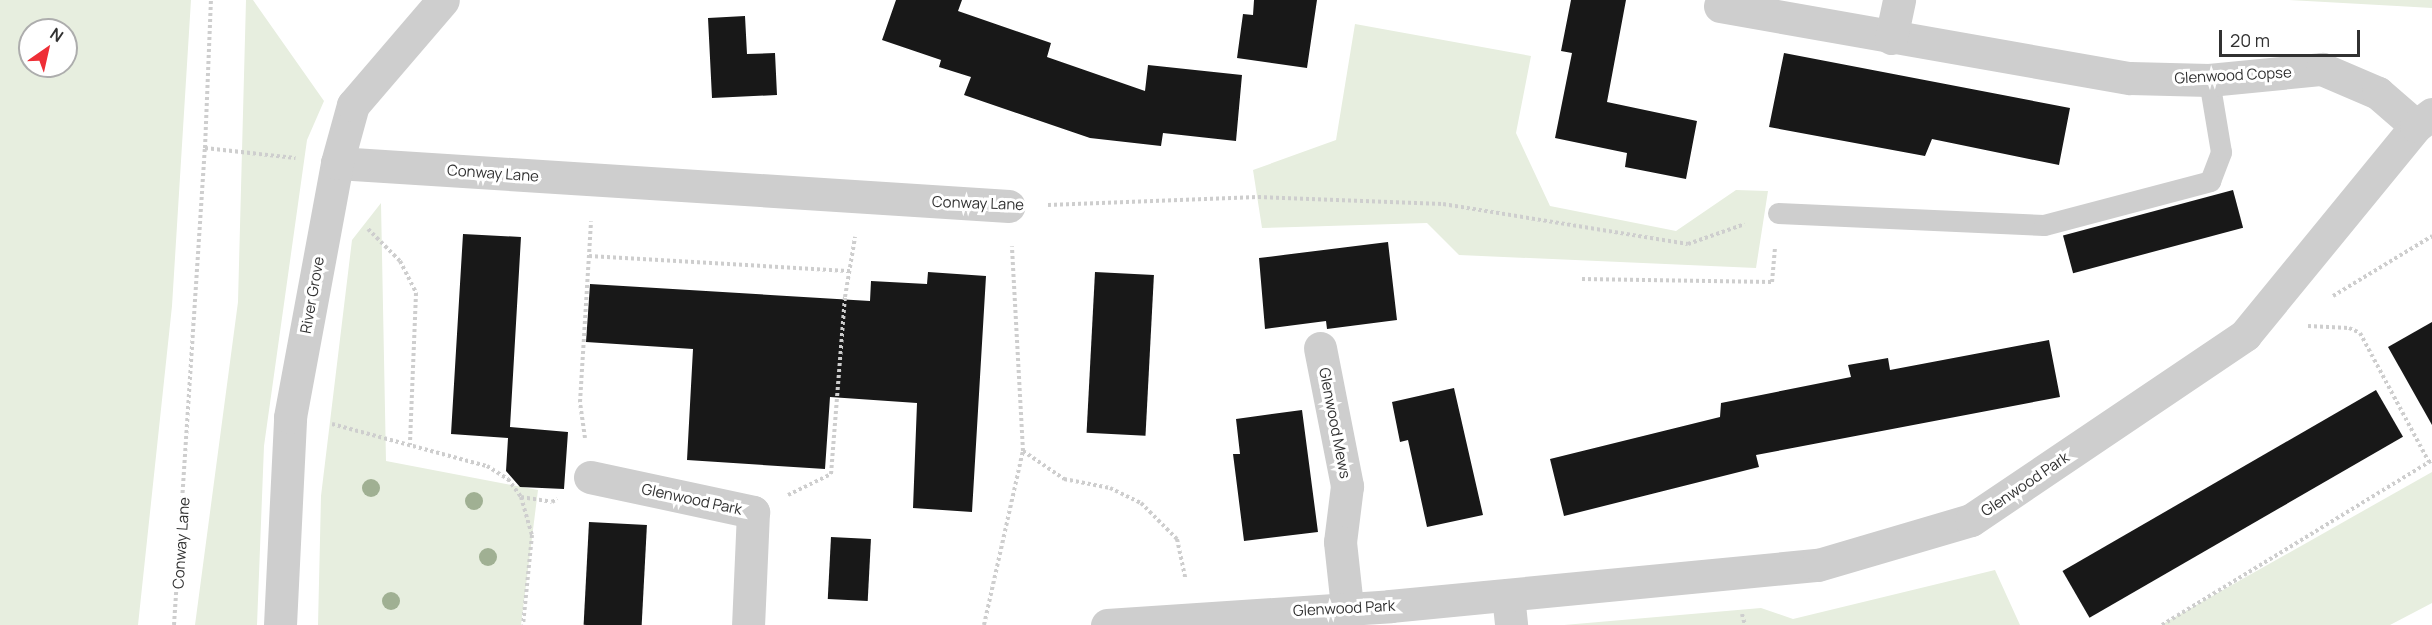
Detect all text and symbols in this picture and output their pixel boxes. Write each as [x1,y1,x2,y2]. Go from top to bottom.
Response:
north arrow [18,18,78,78]
scale bar [2222,18,2363,56]
text: N [46,22,68,47]
text: 20 m [2230,28,2270,52]
street label: Glenwood Copse [2174,63,2292,87]
street label: Conway Lane [446,161,540,185]
street label: Conway Lane [932,192,1024,214]
street label: River Grove [296,255,328,335]
street label: Glenwood Mews [1315,366,1355,480]
street label: Glenwood Park [1978,448,2072,520]
street label: Glenwood Park [640,480,744,518]
street label: Conway Lane [169,496,193,590]
street label: Glenwood Park [1292,596,1396,620]

